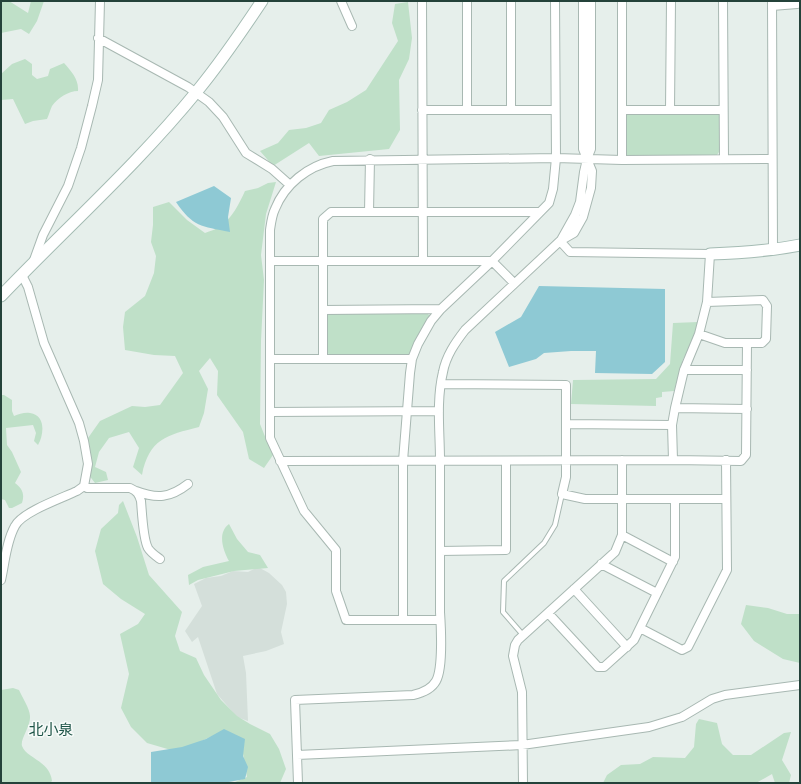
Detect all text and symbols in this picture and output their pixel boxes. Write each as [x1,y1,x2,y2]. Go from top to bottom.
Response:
district label: 北小泉 [28,719,74,740]

